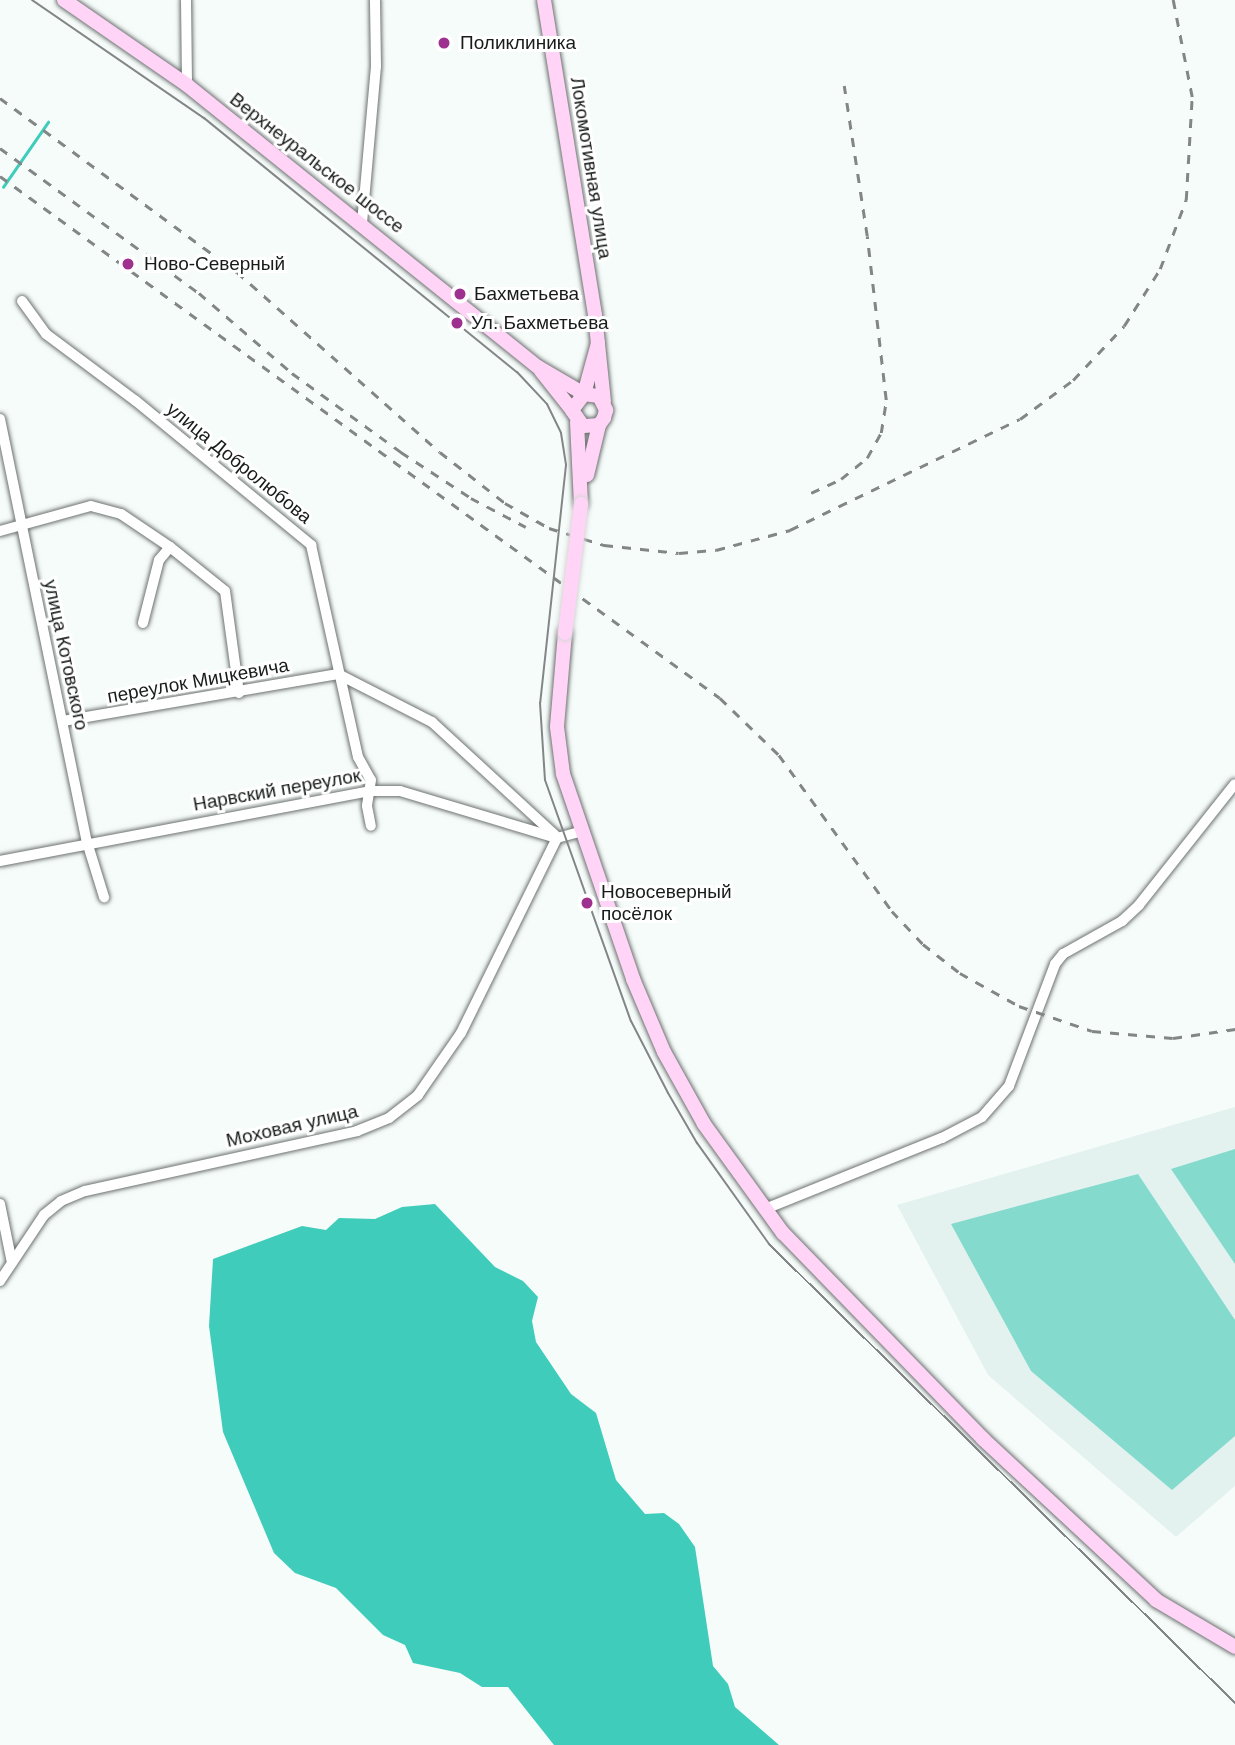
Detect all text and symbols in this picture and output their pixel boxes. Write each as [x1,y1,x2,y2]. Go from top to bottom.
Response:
place label: Поликлиника [460,32,576,54]
marker: Поликлиника [434,33,454,53]
street label: Локомотивная улица [565,76,617,260]
street label: Верхнеуральское шоссе [225,88,409,238]
place label: Ново-Северный [144,253,285,275]
marker: Ново-Северный [118,254,138,274]
place label: Бахметьева [474,283,579,305]
marker: Бахметьева [452,286,468,302]
place label: Ул. Бахметьева [471,312,609,334]
marker: Ул. Бахметьева [449,315,465,331]
street label: улица Добролюбова [162,398,316,528]
street label: улица Котовского [39,578,93,732]
street label: переулок Мицкевича [105,654,291,708]
street label: Нарвский переулок [191,764,363,816]
place label: Новосеверный посёлок [601,881,732,925]
marker: Новосеверный посёлок [579,895,595,911]
street label: Моховая улица [224,1100,360,1152]

